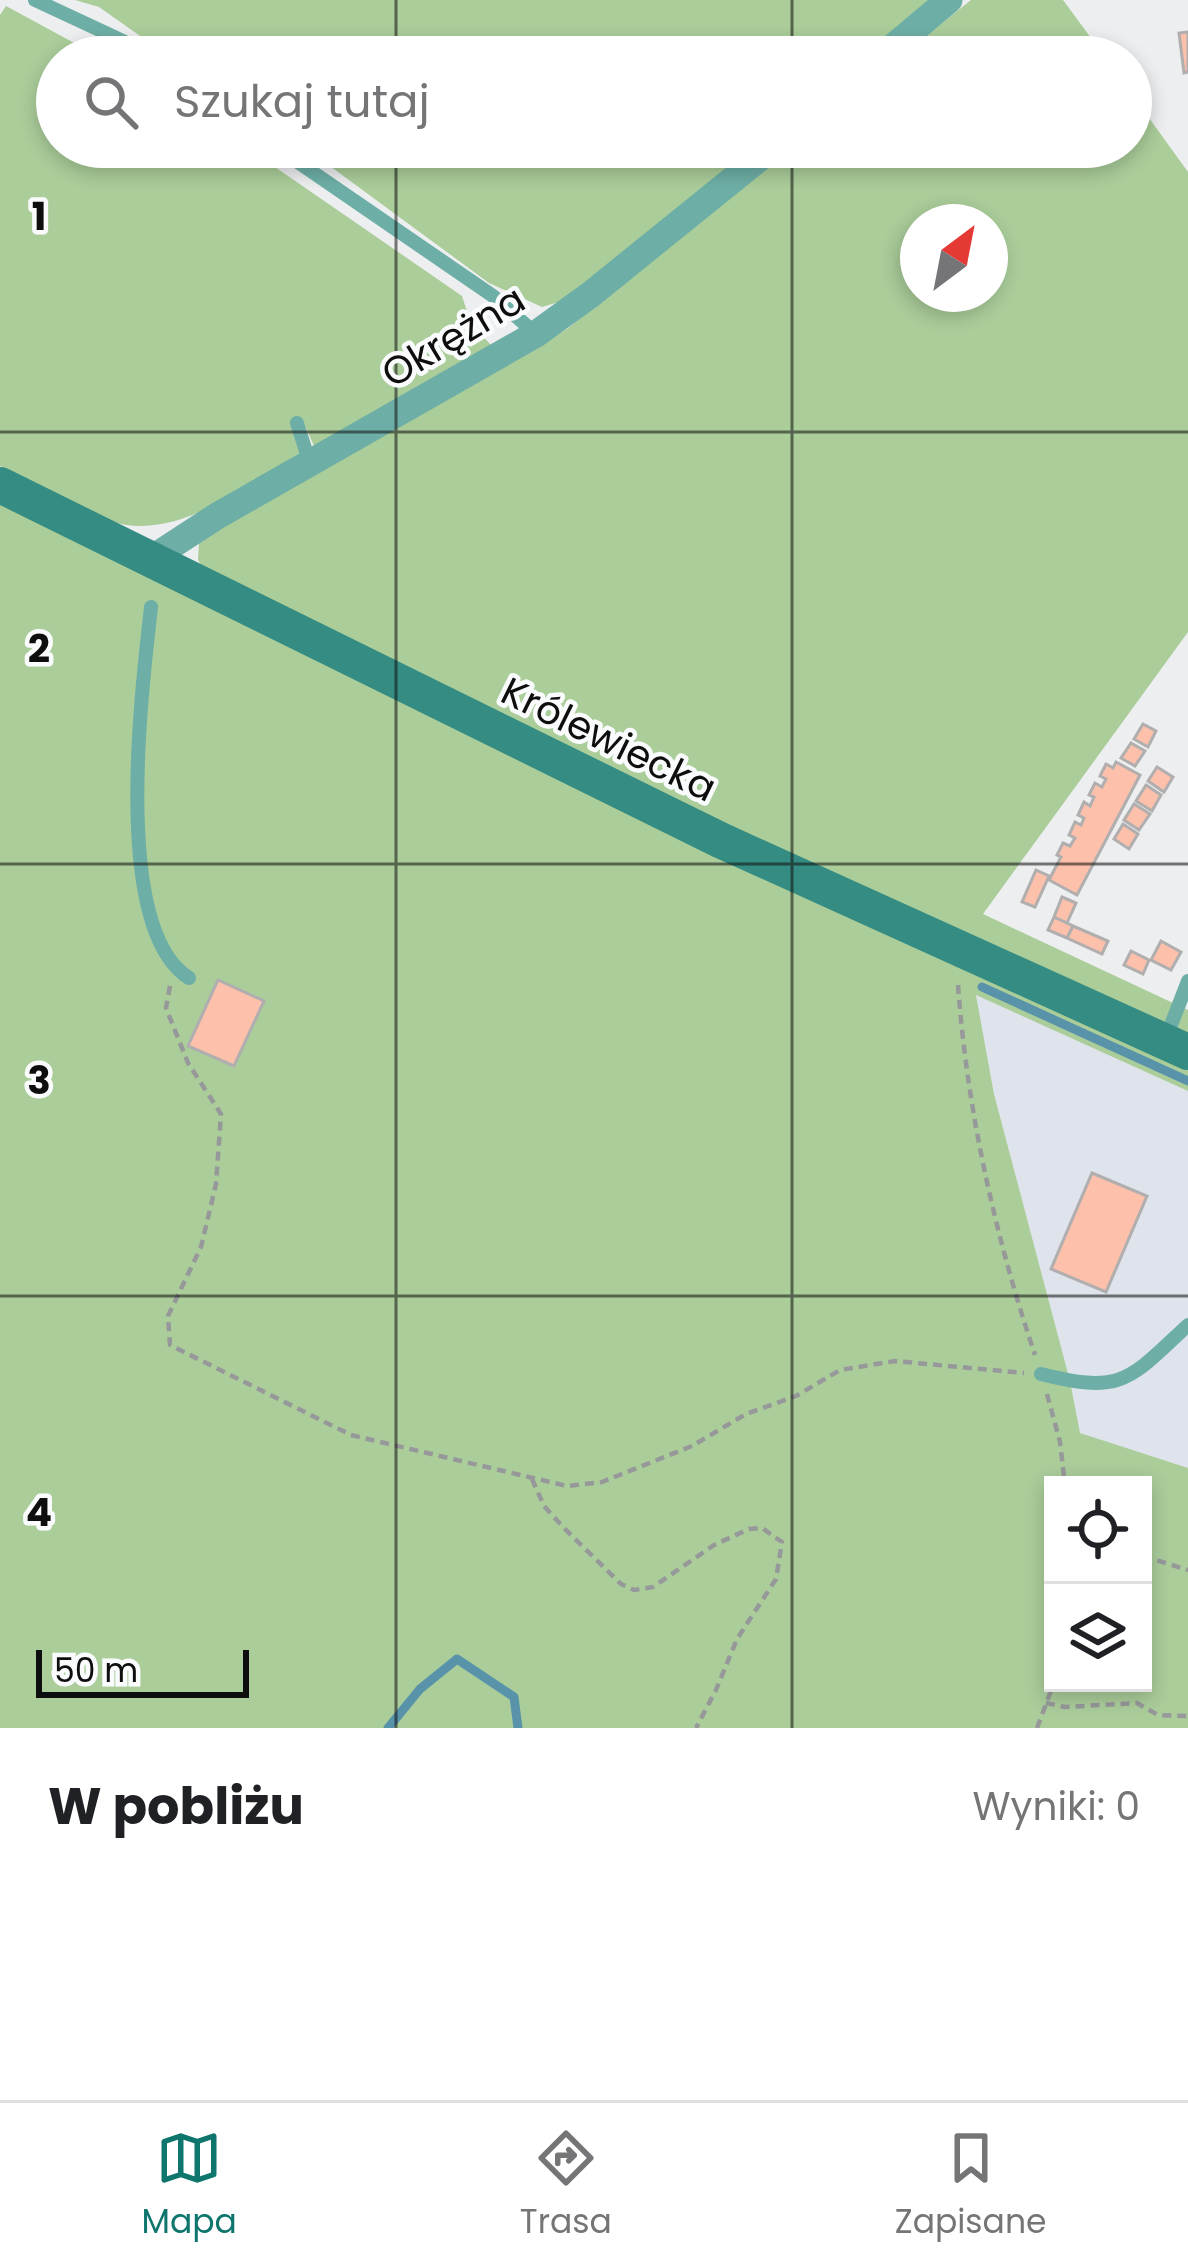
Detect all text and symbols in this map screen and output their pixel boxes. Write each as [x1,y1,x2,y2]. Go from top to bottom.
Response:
search box [36,36,1152,168]
icon: search [78,69,144,135]
text: Szukaj tutaj [174,70,430,133]
text: 1 [32,189,46,244]
north arrow [900,204,1008,312]
street label: Okrężna [371,272,535,401]
text: 2 [28,621,50,676]
street label: Królewiecka [492,664,725,815]
text: 3 [27,1053,51,1108]
map controls [1044,1476,1152,1692]
button: locate [1044,1476,1152,1584]
text: 4 [26,1485,52,1540]
button: layers [1044,1584,1152,1692]
scale bar [36,1644,249,1697]
text: 50 m [54,1647,138,1694]
text: W pobliżu [48,1770,304,1842]
text: Wyniki: 0 [973,1779,1140,1834]
tab: Mapa [141,2125,237,2247]
tab: Trasa [520,2125,612,2247]
tab: Zapisane [895,2125,1046,2247]

